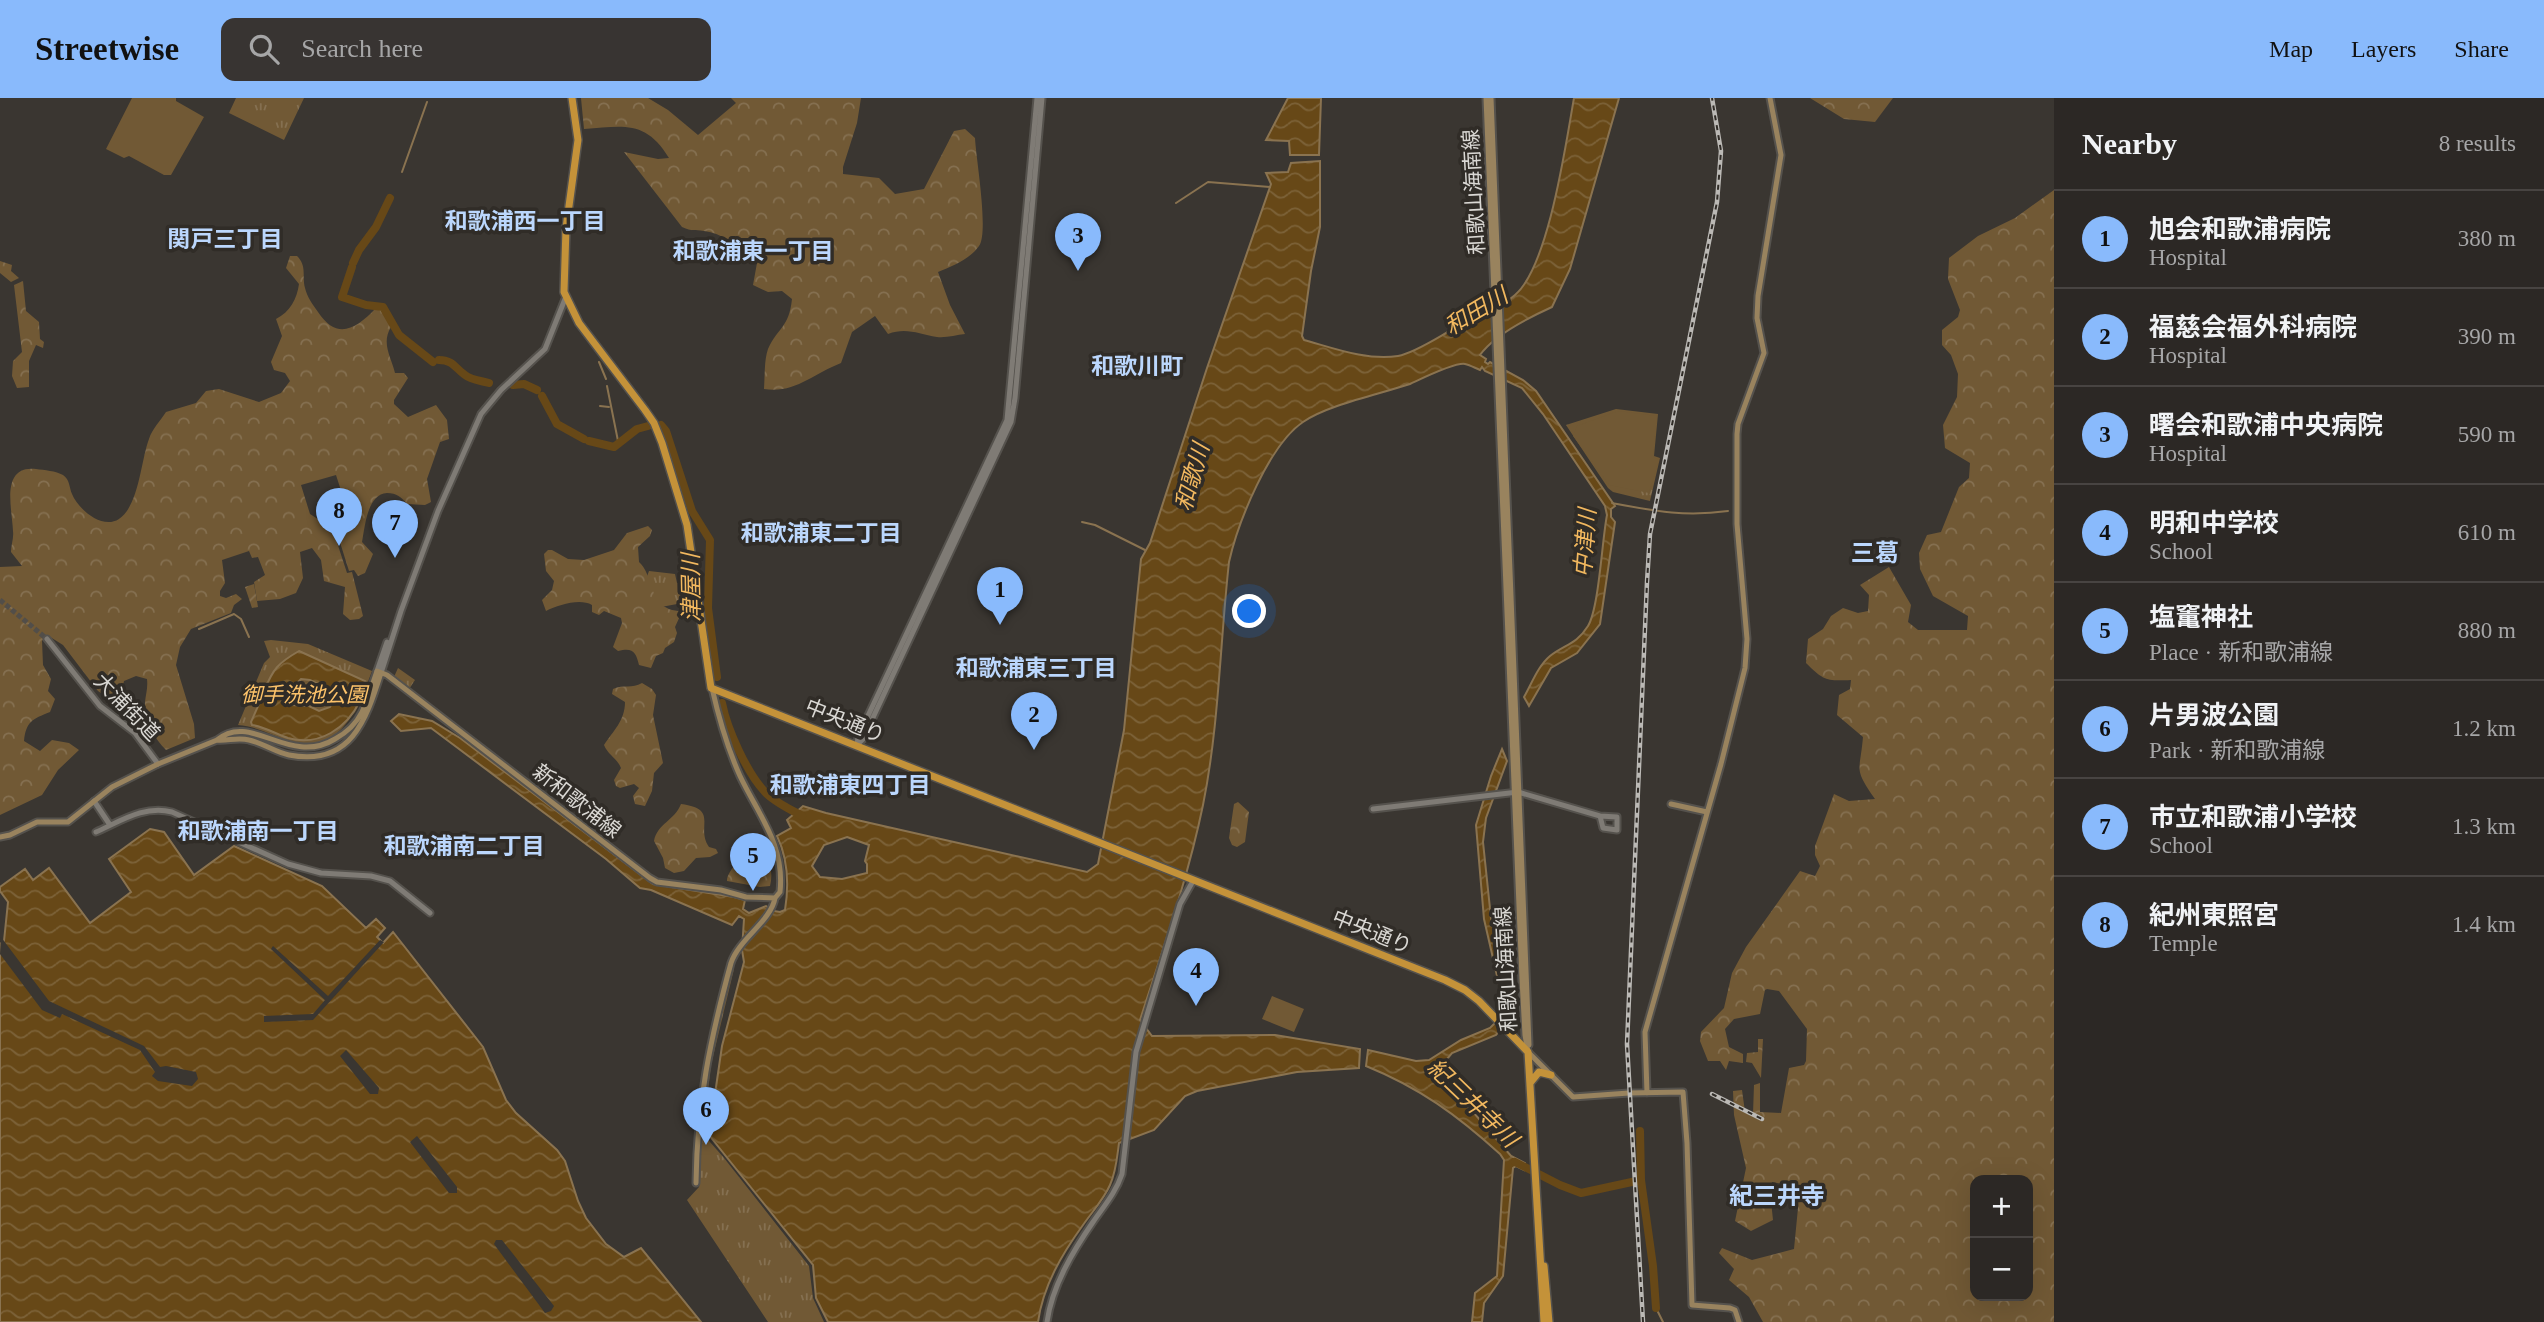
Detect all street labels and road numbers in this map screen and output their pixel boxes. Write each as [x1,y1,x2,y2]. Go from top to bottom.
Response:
street label: 和歌山海南線 [1459,128,1489,256]
street label: 大浦街道 [89,668,165,746]
street label: 中央通り [802,694,888,748]
street label: 新和歌浦線 [528,759,626,843]
street label: 中央通り [1329,905,1415,959]
street label: 和歌山海南線 [1491,905,1521,1033]

